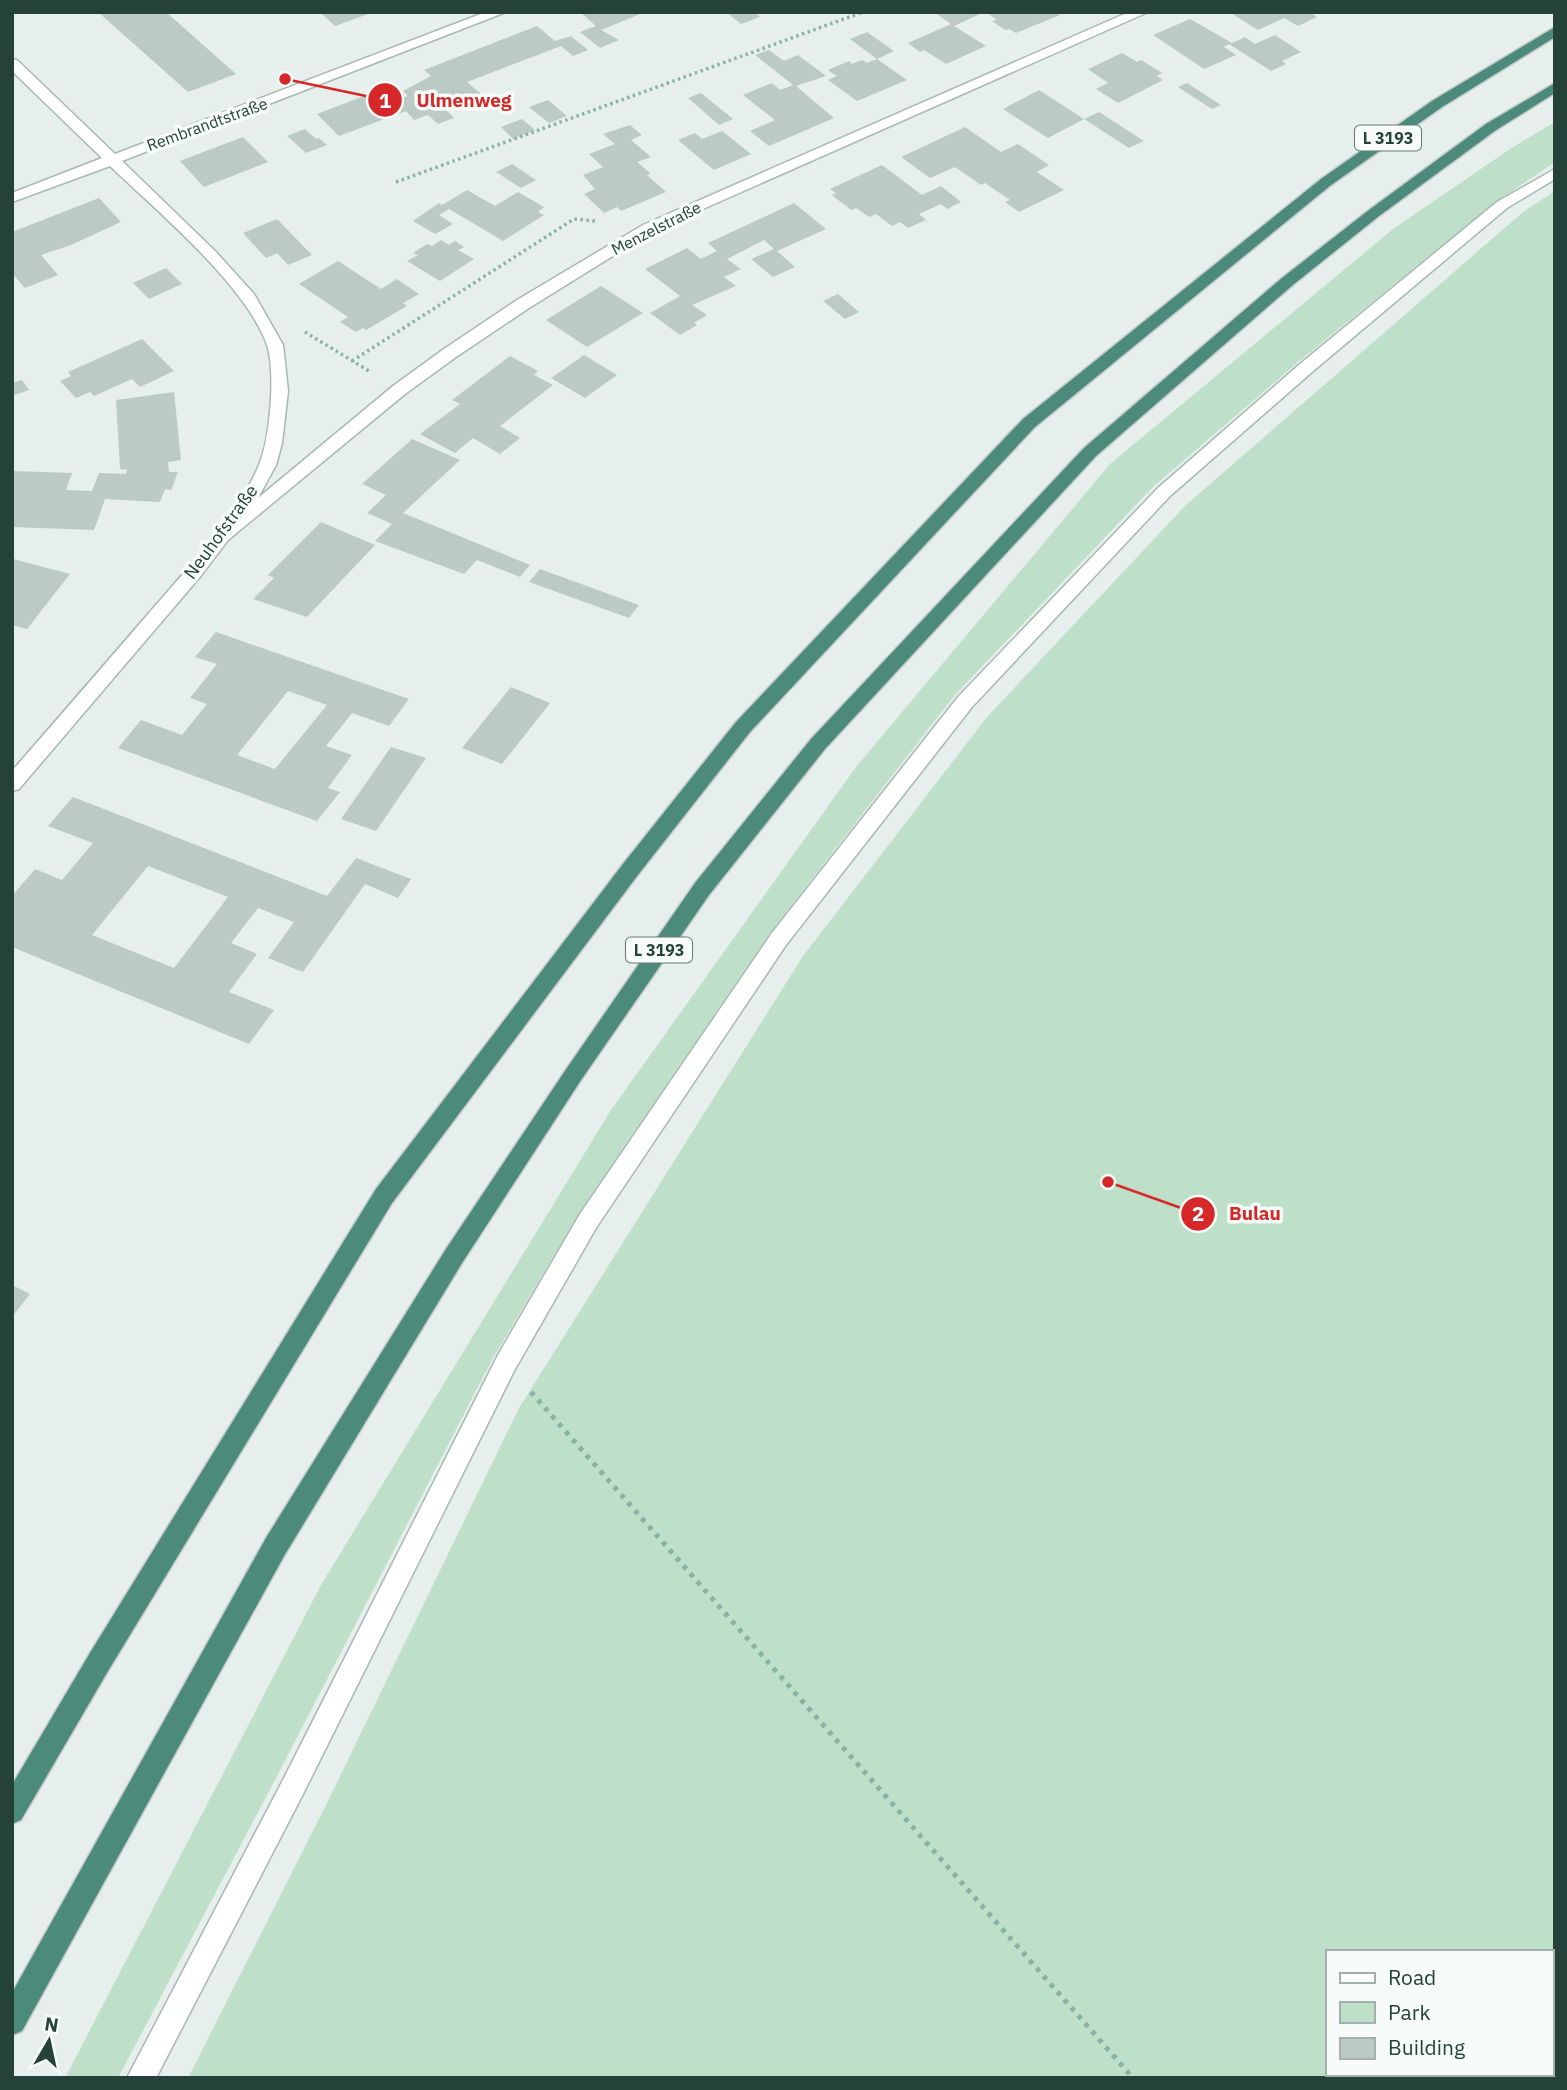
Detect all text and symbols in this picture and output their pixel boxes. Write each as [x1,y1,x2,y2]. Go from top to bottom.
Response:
callout: Ulmenweg [368,80,526,120]
text: 1 [379,86,392,114]
text: Ulmenweg [417,88,512,112]
street label: Rembrandtstraße [144,93,270,155]
road number: L 3193 [1355,126,1421,150]
street label: Menzelstraße [608,197,704,259]
street label: Neuhofstraße [179,480,263,584]
road number: L 3193 [626,938,692,962]
callout: Bulau [1180,1194,1295,1234]
text: 2 [1192,1199,1204,1227]
text: Bulau [1229,1201,1281,1225]
legend [1326,1950,1553,2076]
text: Road [1388,1963,1436,1991]
text: Park [1388,1998,1431,2026]
north arrow [14,2006,84,2076]
text: N [43,2011,60,2037]
text: Building [1388,2033,1465,2061]

